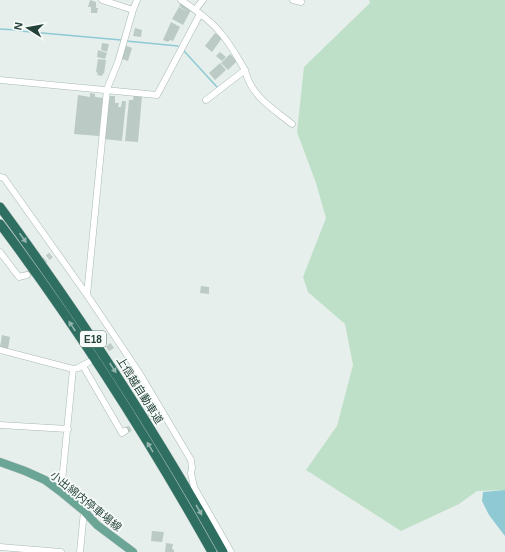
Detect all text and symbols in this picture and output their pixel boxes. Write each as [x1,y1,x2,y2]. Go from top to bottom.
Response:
north arrow [8,8,48,48]
text: N [12,21,25,31]
one-way arrow [19,233,27,244]
one-way arrow [68,320,76,331]
road number: E18 [80,331,106,347]
street label: 上信越自動車道 [115,354,165,426]
one-way arrow [109,363,116,374]
one-way arrow [146,442,154,452]
street label: 小出綿内停車場線 [48,469,124,533]
one-way arrow [195,504,202,516]

